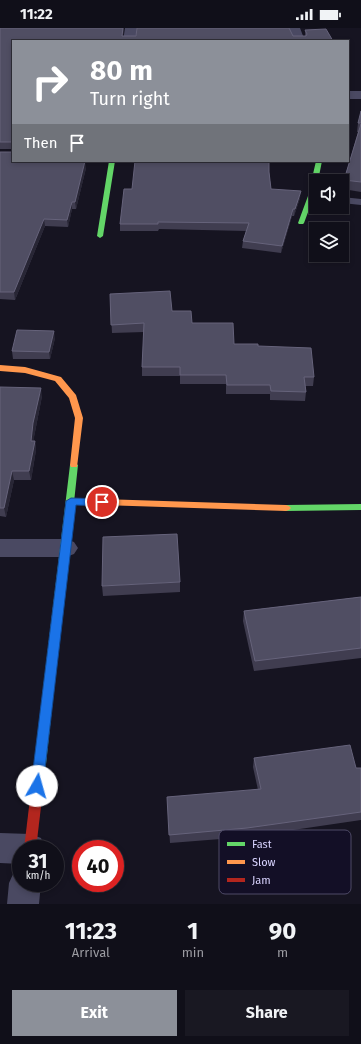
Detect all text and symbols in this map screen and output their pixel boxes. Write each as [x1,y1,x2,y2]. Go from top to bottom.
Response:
text: 11:22 [20,5,53,23]
text: 80 m [90,54,153,87]
icon: right [24,56,76,108]
text: Turn right [90,88,170,110]
icon: arrive [66,132,88,154]
text: Then [24,134,58,152]
map controls [309,174,349,262]
button: sound [309,174,349,214]
button: layers [309,222,349,262]
pin [85,485,119,519]
icon: arrive [91,491,113,513]
position arrow [16,765,58,807]
legend [219,830,351,894]
text: Fast [252,838,272,851]
speed limit sign: 40 [72,840,124,892]
text: 31 [28,849,48,873]
text: Slow [252,856,276,869]
text: km/h [26,870,50,882]
text: Jam [252,874,271,887]
text: 11:23 [65,917,117,945]
text: 1 [187,917,199,945]
text: 90 [269,917,296,945]
text: Arrival [72,945,110,960]
text: min [182,945,204,960]
text: m [277,945,288,960]
button: Exit [12,990,177,1036]
button: Share [185,990,349,1036]

